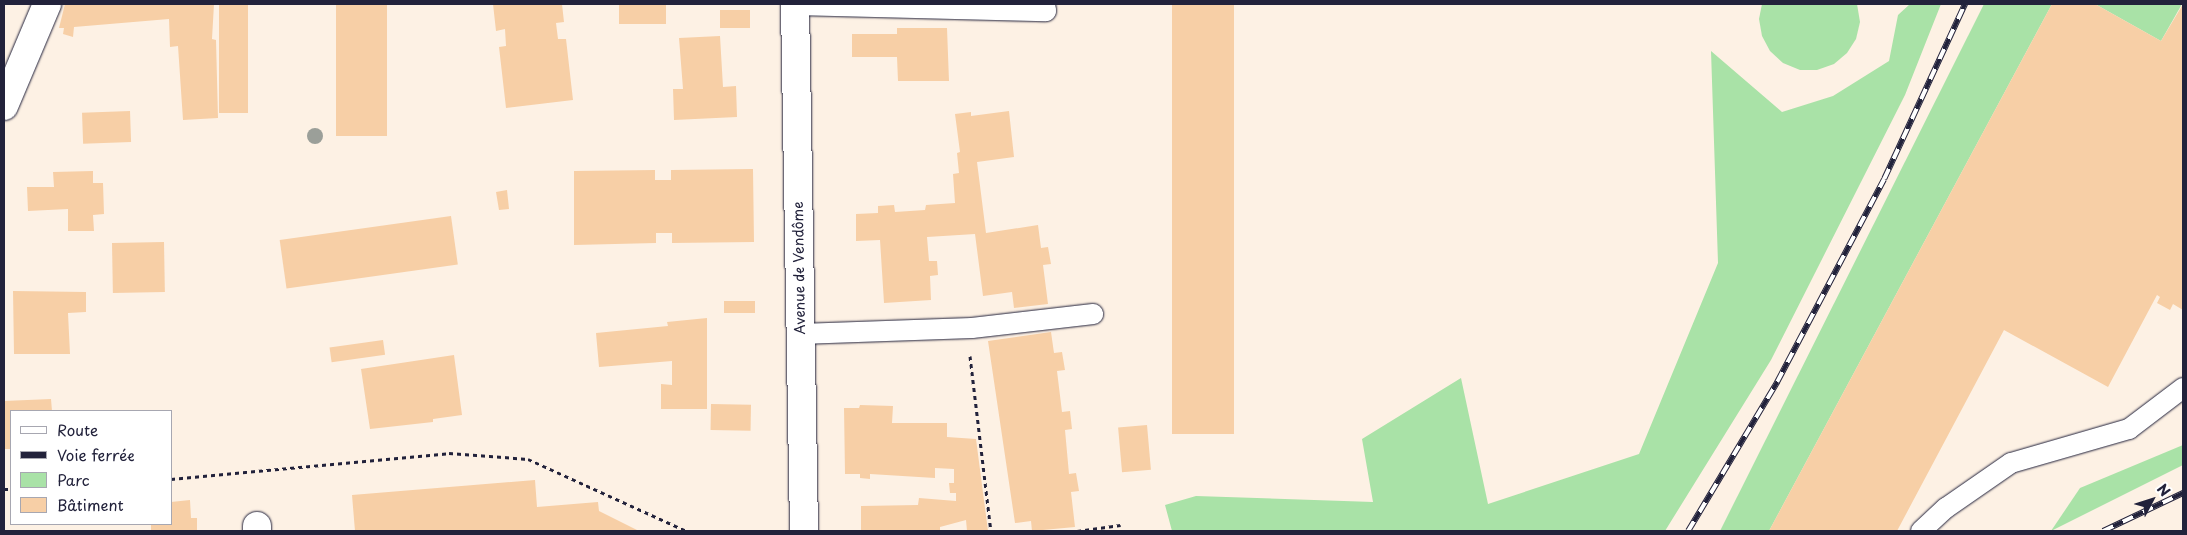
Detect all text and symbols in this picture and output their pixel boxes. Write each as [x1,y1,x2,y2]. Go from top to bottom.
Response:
street label: Avenue de Vendôme [789,201,809,335]
legend [10,410,172,525]
text: Route [57,418,98,441]
text: Voie ferrée [57,443,135,466]
text: Parc [57,468,90,491]
north arrow [2127,475,2177,525]
text: N [2152,479,2175,501]
text: Bâtiment [57,493,124,516]

